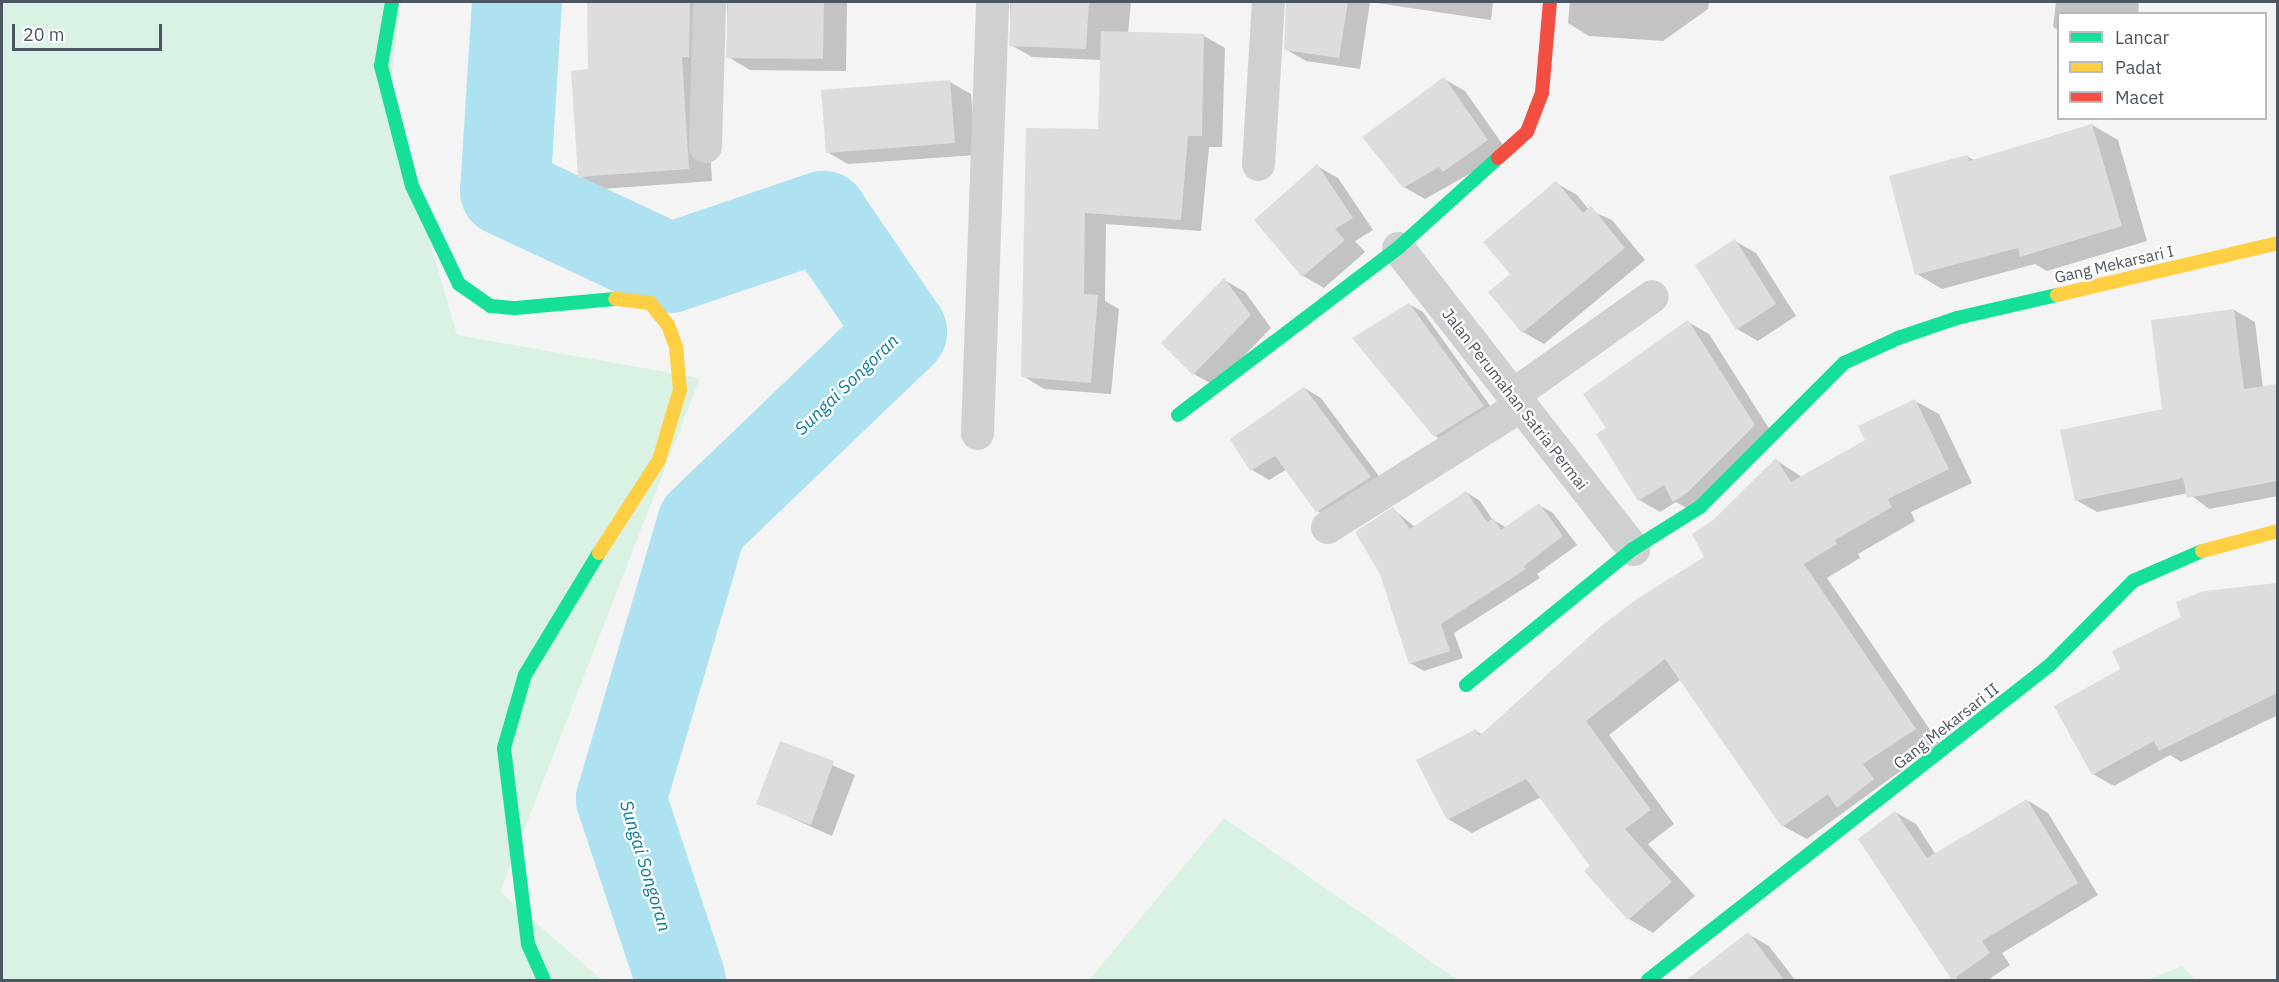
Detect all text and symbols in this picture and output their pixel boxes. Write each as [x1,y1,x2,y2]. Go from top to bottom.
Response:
scale bar [15,12,165,50]
legend [2057,12,2267,120]
text: 20 m [23,23,65,46]
text: Lancar [2115,26,2169,49]
text: Padat [2115,56,2162,79]
text: Macet [2115,86,2164,109]
street label: Gang Mekarsari I [2052,241,2176,287]
street label: Jalan Perumahan Satria Permai [1438,305,1592,493]
water label: Sungai Songoran [791,330,903,440]
street label: Gang Mekarsari II [1890,679,2002,773]
water label: Sungai Songoran [615,798,675,934]

